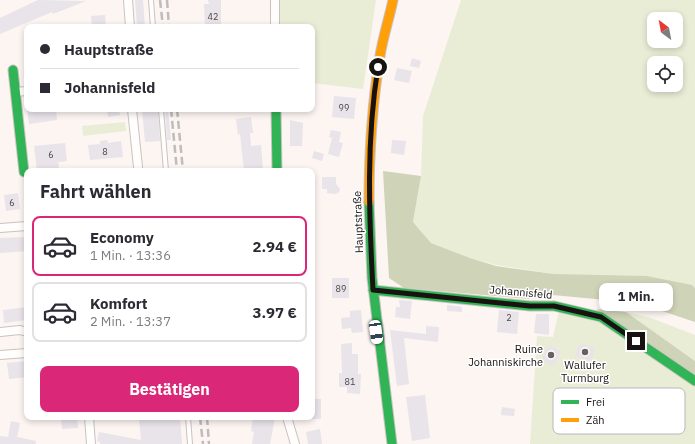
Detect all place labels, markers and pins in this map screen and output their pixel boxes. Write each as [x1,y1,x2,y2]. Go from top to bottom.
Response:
place label: Ruine Johanniskirche [468,342,543,369]
marker: Wallufer Turmburg [580,347,590,357]
marker: Ruine Johanniskirche [546,350,556,360]
place label: Wallufer Turmburg [561,358,609,385]

